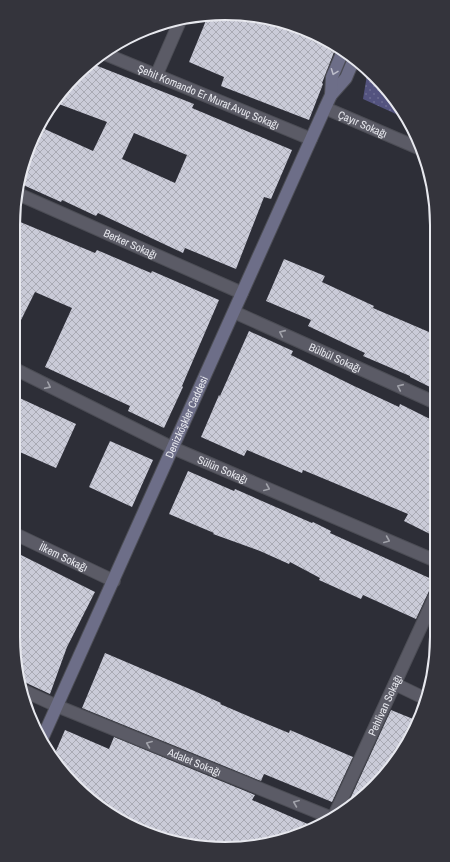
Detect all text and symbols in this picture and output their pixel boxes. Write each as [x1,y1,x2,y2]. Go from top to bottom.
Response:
street label: Şehit Komando Er Murat Avuç Sokağı [136,61,282,132]
one-way arrow [331,69,339,76]
street label: Çayır Sokağı [336,107,389,141]
street label: Berker Sokağı [101,226,160,262]
one-way arrow [278,330,286,338]
street label: Bülbül Sokağı [307,340,364,375]
street label: Denizköşkler Caddesi [162,374,211,460]
one-way arrow [44,381,52,389]
one-way arrow [397,384,405,392]
street label: Sülün Sokağı [195,452,250,486]
one-way arrow [263,483,271,491]
one-way arrow [382,535,390,543]
street label: İlkem Sokağı [37,539,90,575]
street label: Pehlivan Sokağı [365,672,405,738]
one-way arrow [146,740,153,748]
street label: Adalet Sokağı [165,745,223,779]
one-way arrow [292,800,300,808]

